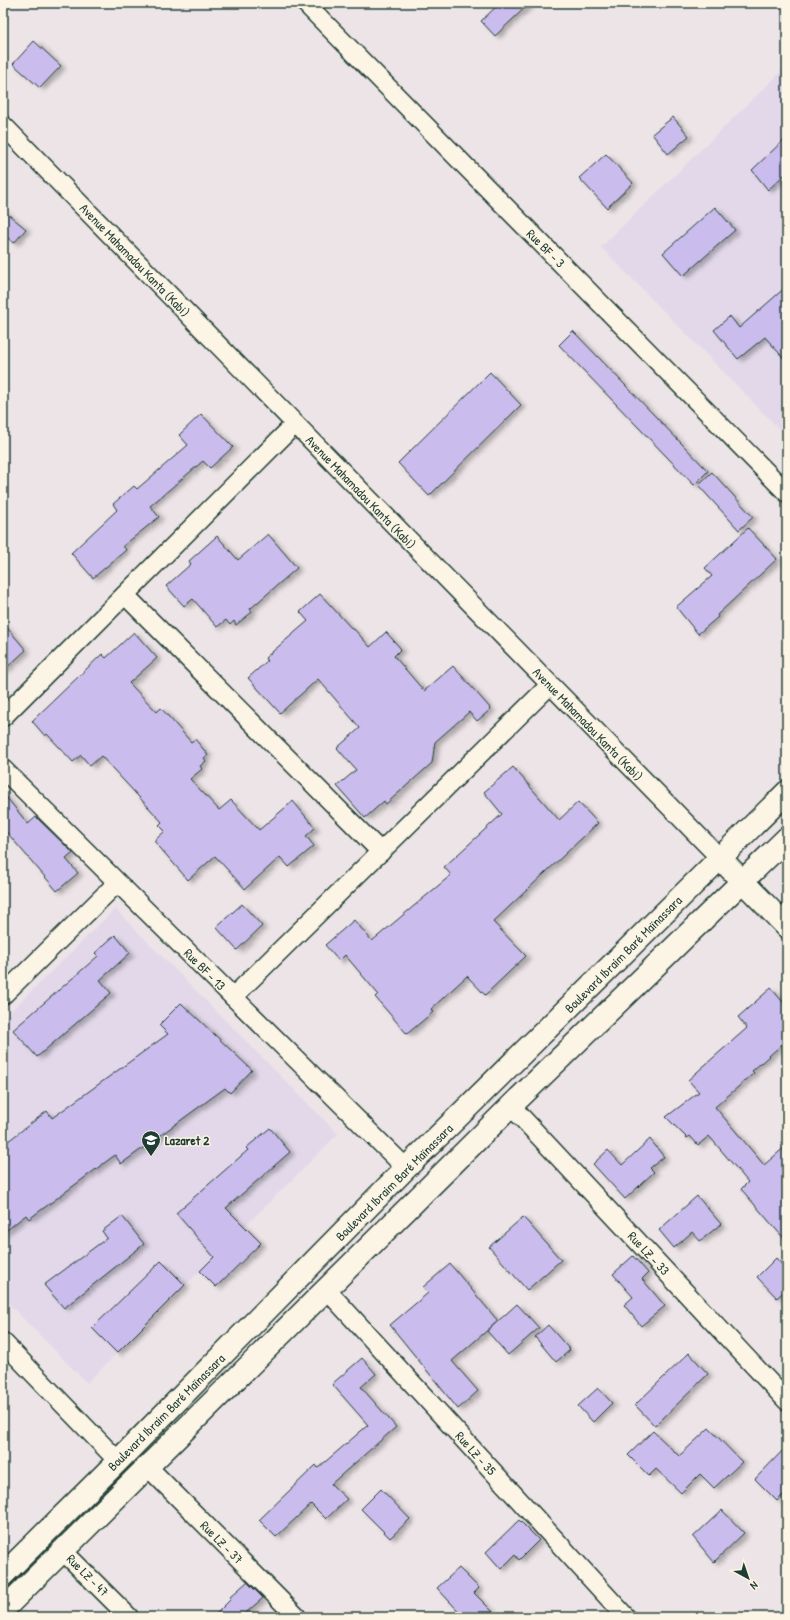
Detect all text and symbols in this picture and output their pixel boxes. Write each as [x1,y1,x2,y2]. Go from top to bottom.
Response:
street label: Avenue Mahamadou Kanta (Kabi) [76,199,194,321]
street label: Rue BF - 3 [523,225,569,271]
street label: Avenue Mahamadou Kanta (Kabi) [302,431,420,553]
street label: Avenue Mahamadou Kanta (Kabi) [529,663,647,785]
street label: Boulevard Ibraim Baré Maïnassara [560,891,686,1017]
street label: Rue BF - 13 [180,944,230,994]
street label: Boulevard Ibraim Baré Maïnassara [331,1119,457,1245]
school or university icon: Lazaret 2 [140,1129,162,1157]
place label: Lazaret 2 [165,1131,210,1149]
street label: Rue LZ - 33 [624,1227,674,1279]
street label: Boulevard Ibraim Baré Maïnassara [103,1349,229,1475]
street label: Rue LZ - 35 [451,1427,501,1479]
street label: Rue LZ - 37 [196,1516,248,1568]
street label: Rue LZ - 47 [63,1550,113,1600]
north arrow [728,1558,768,1598]
text: N [748,1578,761,1593]

